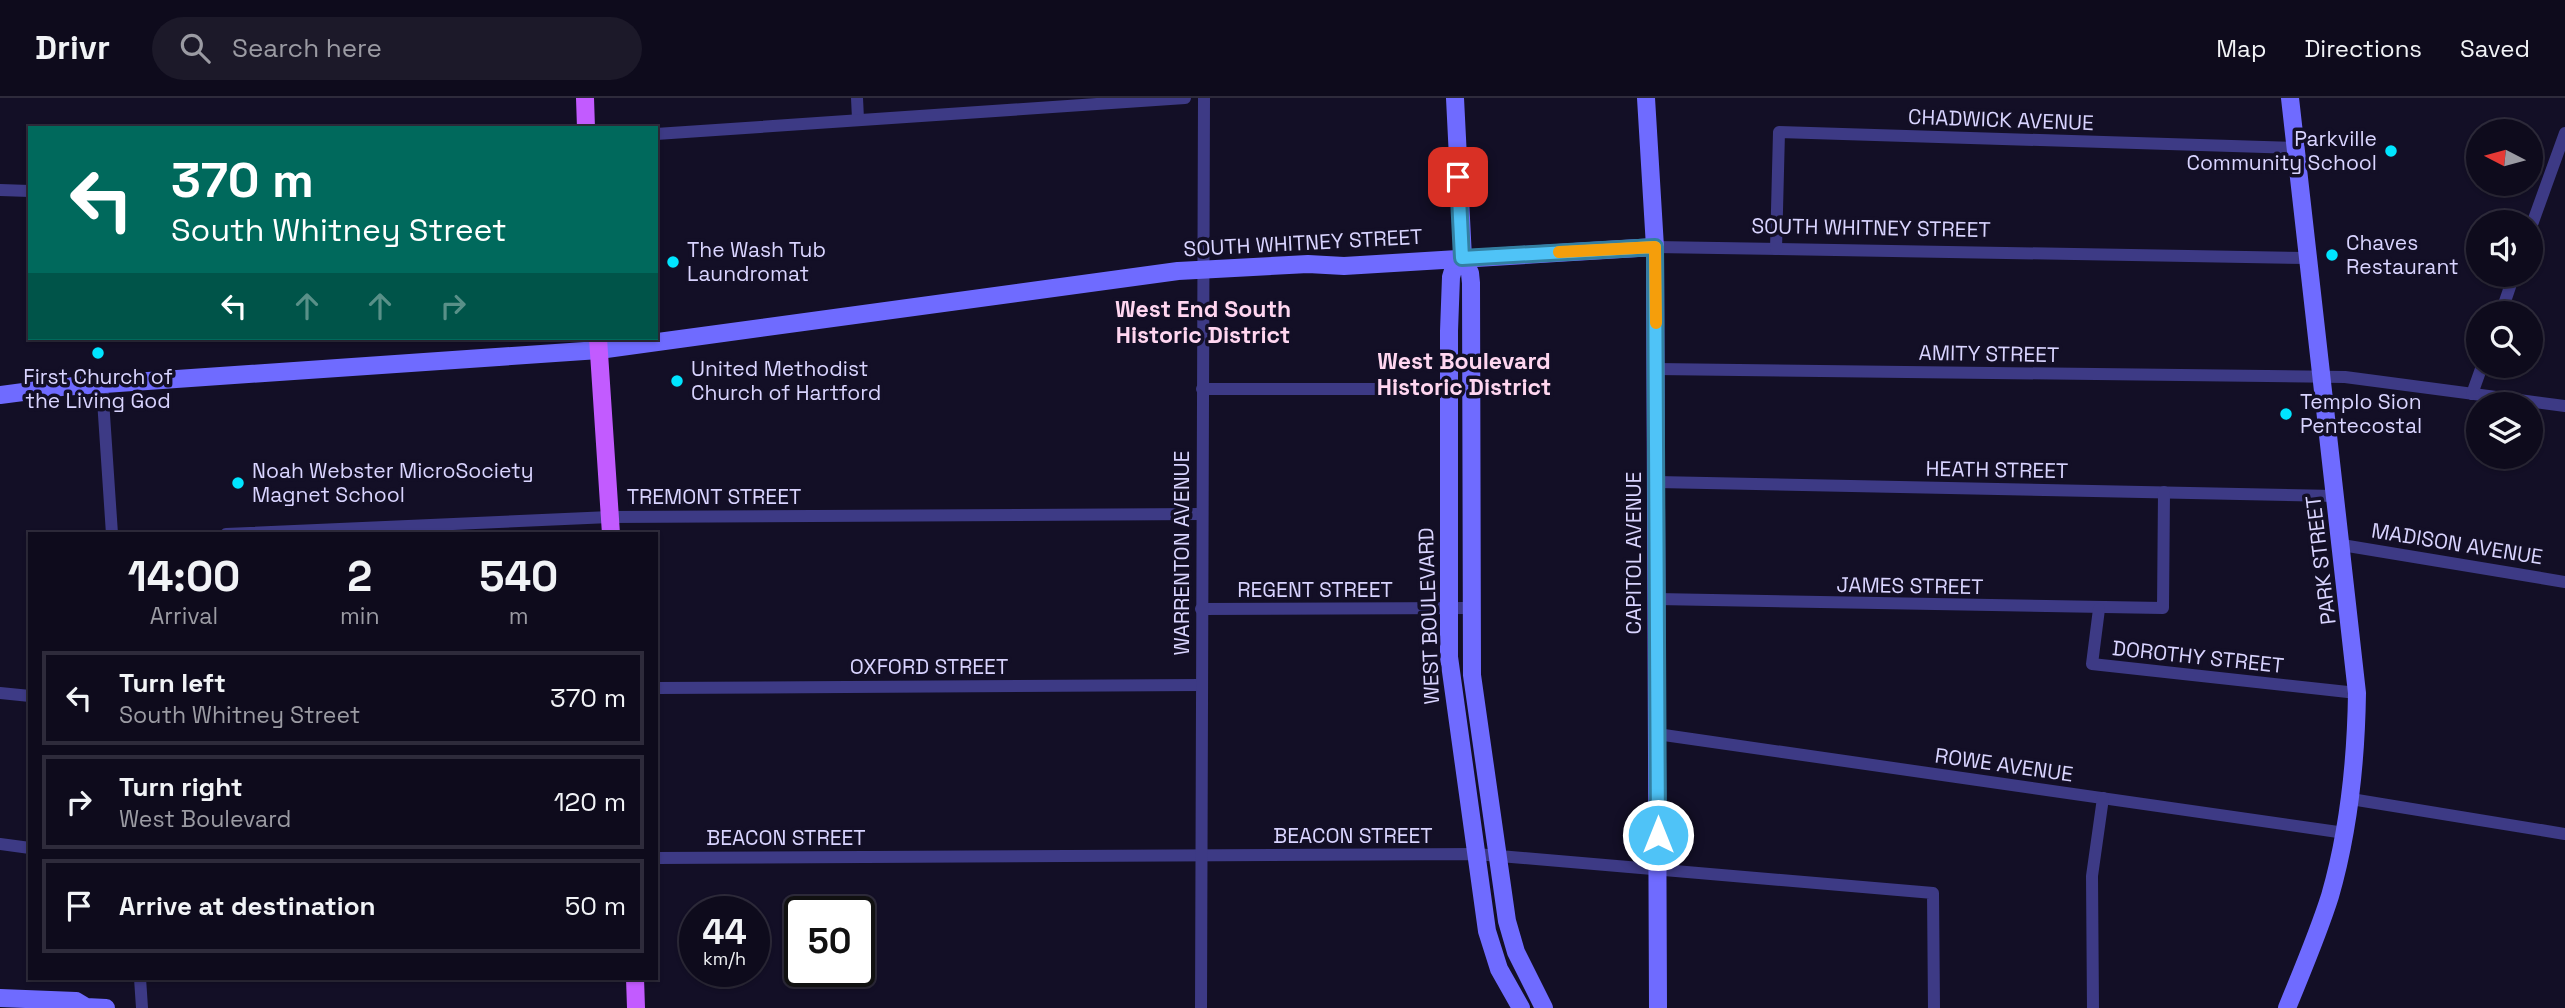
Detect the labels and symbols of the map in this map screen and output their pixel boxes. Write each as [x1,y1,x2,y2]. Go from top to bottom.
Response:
street label: CHADWICK AVENUE [1908,103,2094,136]
north arrow [2466,119,2543,196]
place label: Parkville Community School [2186,125,2377,176]
marker: Parkville Community School [2383,143,2399,159]
pin [1428,147,1488,207]
street label: SOUTH WHITNEY STREET [1751,212,1991,243]
street label: SOUTH WHITNEY STREET [1183,223,1423,262]
place label: Chaves Restaurant [2346,229,2459,280]
place label: The Wash Tub Laundromat [687,236,826,287]
marker: Chaves Restaurant [2324,247,2340,263]
marker: The Wash Tub Laundromat [665,254,681,270]
district label: West End South Historic District [1115,294,1291,350]
street label: AMITY STREET [1918,339,2060,368]
marker: First Church of the Living God [90,345,106,361]
district label: West Boulevard Historic District [1377,346,1551,402]
place label: United Methodist Church of Hartford [691,355,881,406]
place label: First Church of the Living God [23,363,173,414]
marker: United Methodist Church of Hartford [669,373,685,389]
place label: Templo Sion Pentecostal [2300,388,2422,439]
marker: Templo Sion Pentecostal [2278,406,2294,422]
street label: WARRENTON AVENUE [1168,451,1195,655]
street label: HEATH STREET [1925,455,2069,484]
place label: Noah Webster MicroSociety Magnet School [252,457,533,508]
street label: CAPITOL AVENUE [1620,472,1647,634]
marker: Noah Webster MicroSociety Magnet School [230,475,246,491]
street label: TREMONT STREET [627,483,801,510]
street label: PARK STREET [2299,494,2342,626]
street label: MADISON AVENUE [2369,517,2545,570]
street label: WEST BOULEVARD [1412,527,1445,705]
street label: JAMES STREET [1836,571,1984,600]
street label: REGENT STREET [1237,576,1393,603]
street label: DOROTHY STREET [2111,634,2285,679]
street label: OXFORD STREET [850,653,1008,680]
street label: ROWE AVENUE [1933,741,2075,788]
position arrow [1621,798,1695,872]
street label: BEACON STREET [1273,822,1433,849]
street label: BEACON STREET [706,824,866,851]
speed limit sign: 50 [784,896,875,987]

